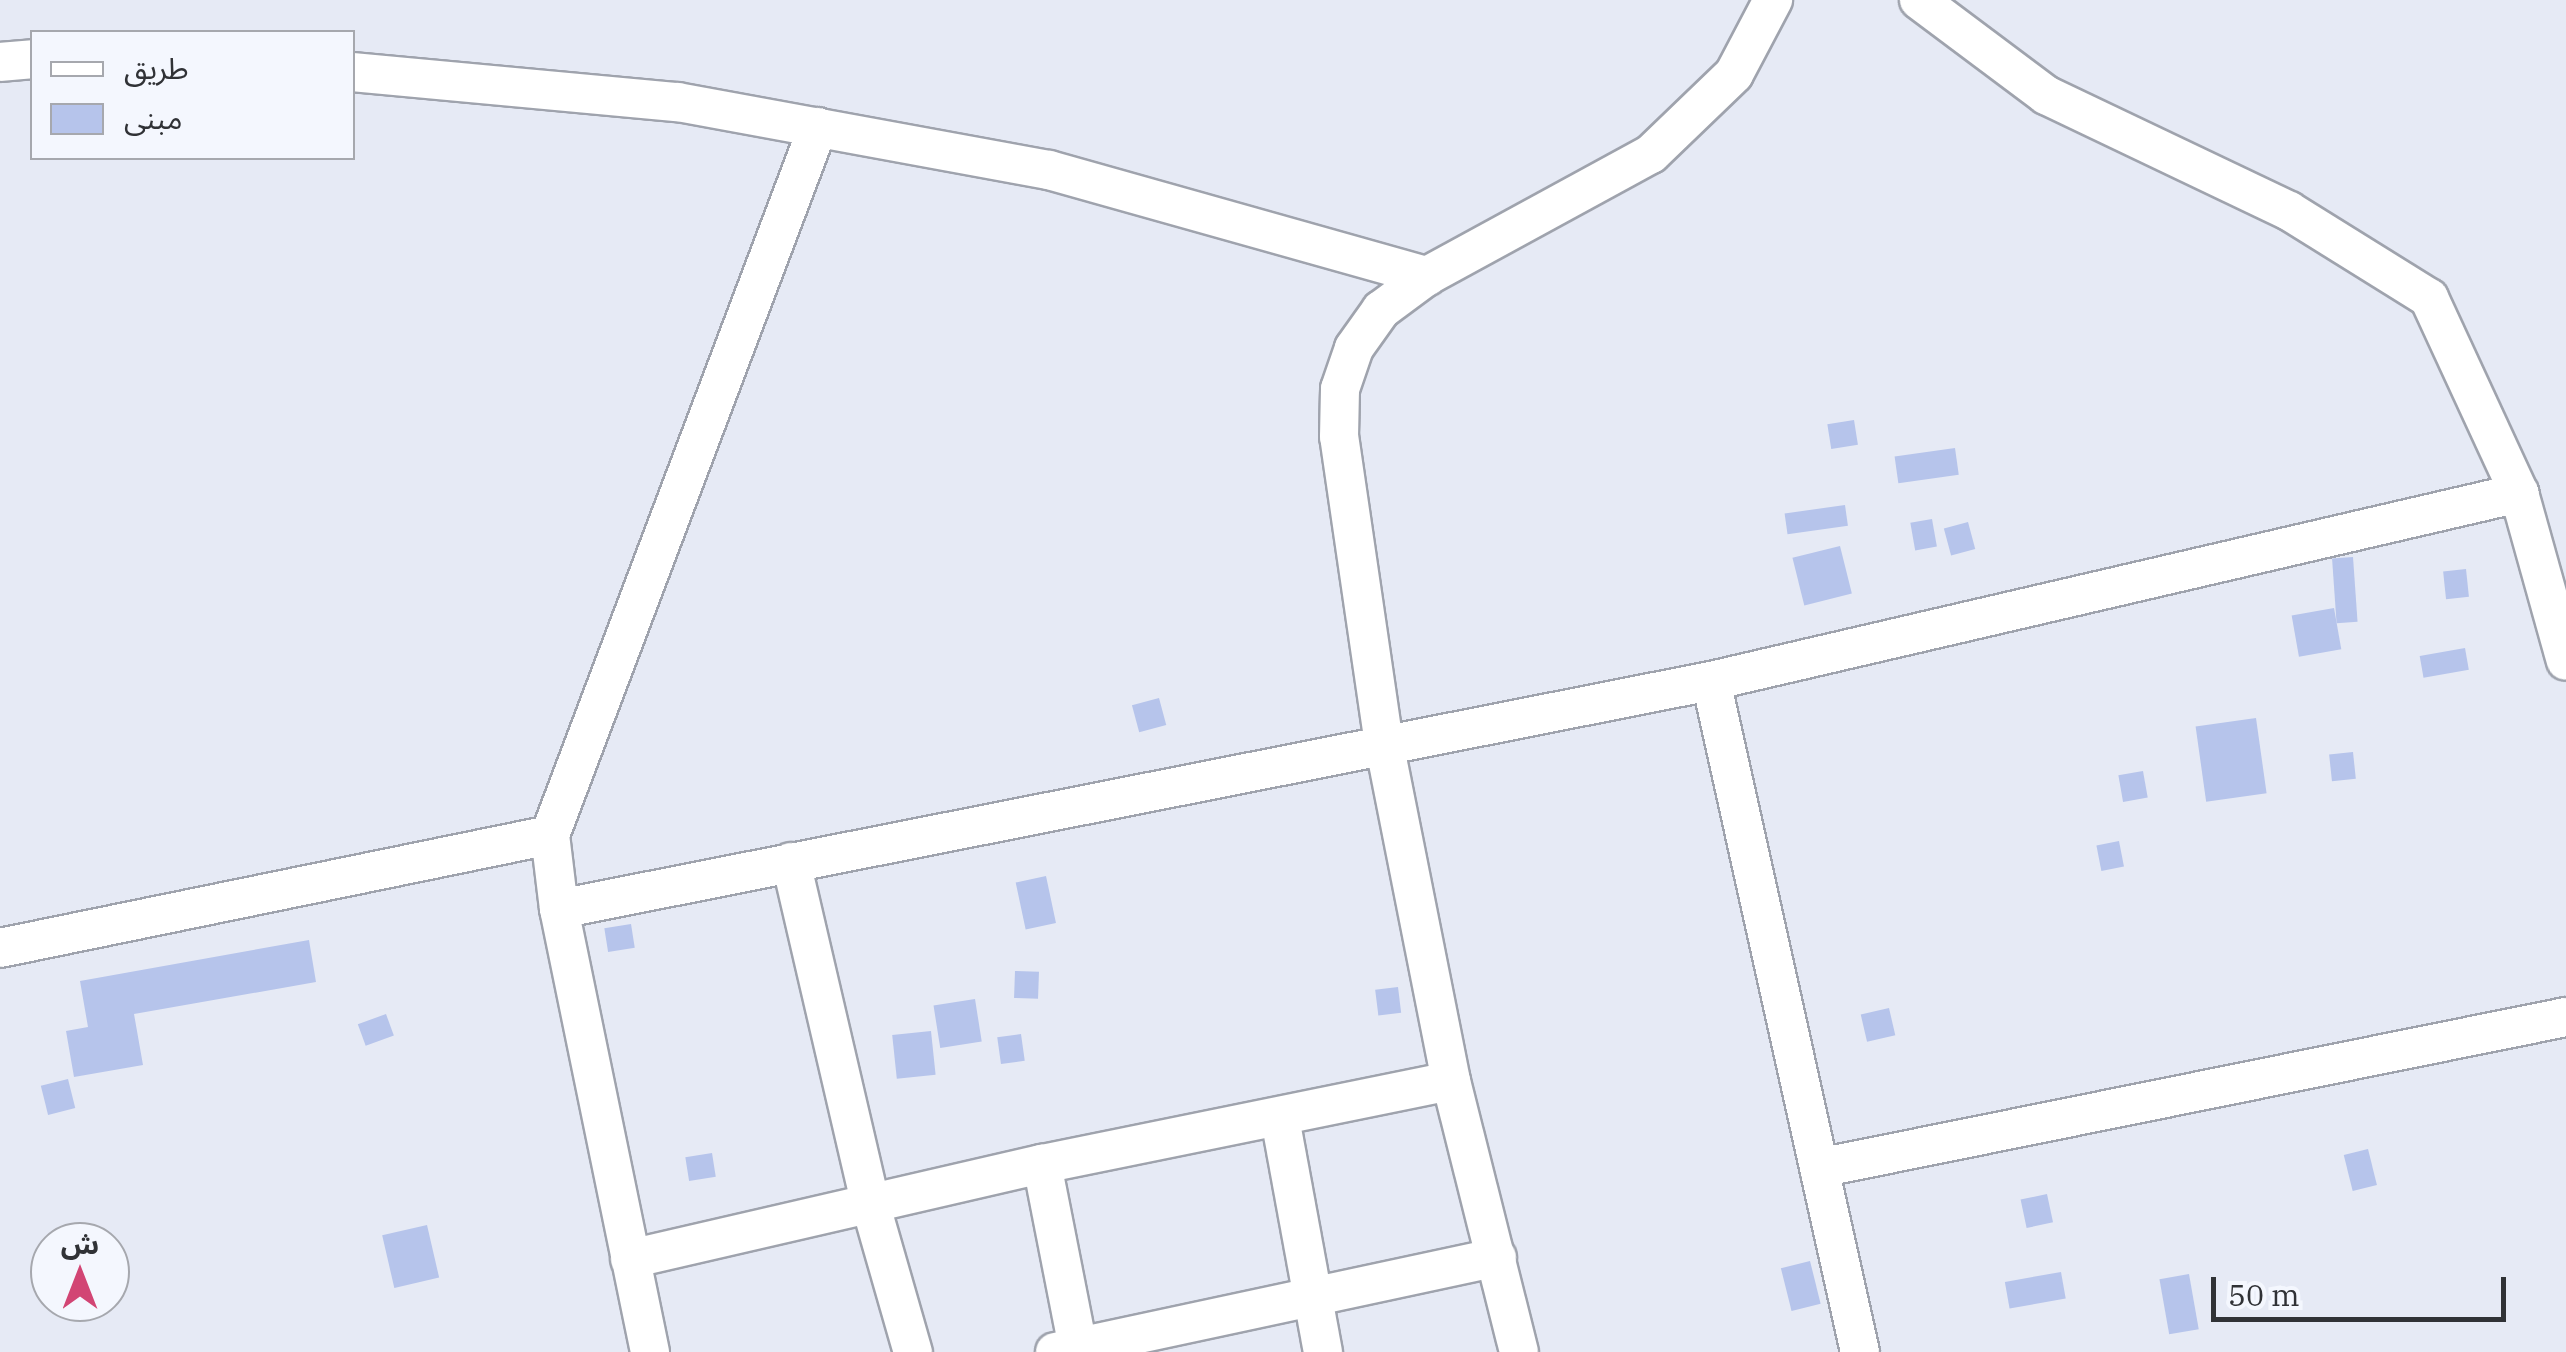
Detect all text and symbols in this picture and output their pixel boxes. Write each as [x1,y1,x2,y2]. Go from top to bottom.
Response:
legend [30,30,355,160]
text: طريق [124,48,189,87]
text: مبنى [124,98,182,137]
north arrow [30,1222,130,1322]
text: ش [61,1225,99,1262]
scale bar [2216,1257,2511,1319]
text: 50 m [2228,1275,2300,1314]

